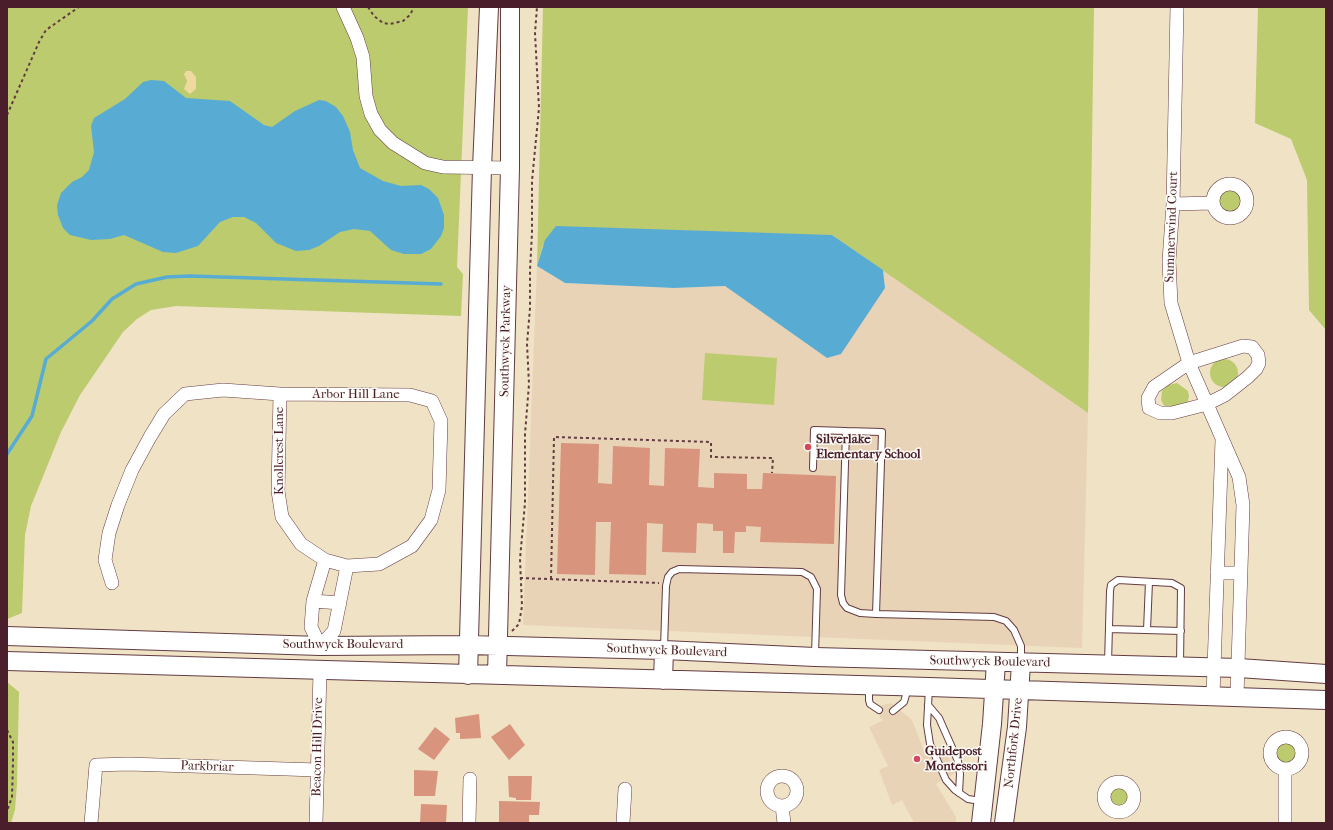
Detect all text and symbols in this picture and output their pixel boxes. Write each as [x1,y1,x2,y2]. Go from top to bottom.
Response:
street label: Summerwind Court [1162,171,1182,283]
street label: Southwyck Parkway [497,285,515,397]
street label: Arbor Hill Lane [312,387,400,403]
street label: Knollcrest Lane [272,407,288,495]
place label: Silverlake Elementary School [816,432,921,463]
marker: Silverlake Elementary School [803,442,813,452]
street label: Southwyck Boulevard [283,637,403,653]
street label: Southwyck Boulevard [606,641,728,661]
street label: Southwyck Boulevard [930,653,1050,671]
street label: Beacon Hill Drive [309,697,327,797]
street label: Northfork Drive [1001,697,1027,789]
place label: Guidepost Montessori [925,744,987,775]
marker: Guidepost Montessori [912,754,922,764]
street label: Parkbriar [180,758,234,776]

